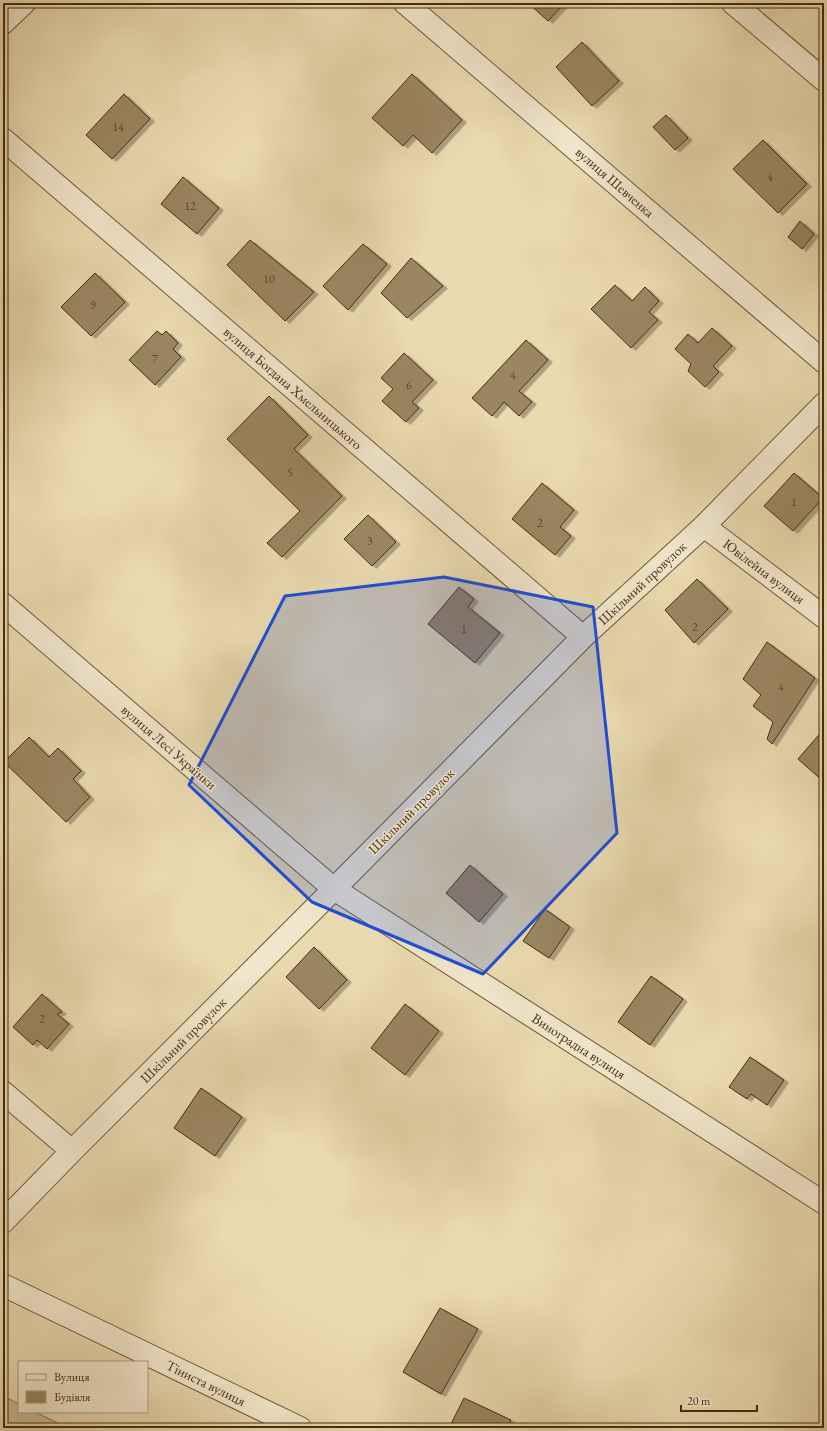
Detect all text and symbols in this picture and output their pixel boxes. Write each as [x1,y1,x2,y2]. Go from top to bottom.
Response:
house number: 14 [112,119,124,135]
street label: вулиця Шевченка [572,143,658,221]
house number: 4 [767,169,773,185]
house number: 12 [184,198,196,214]
house number: 10 [263,271,275,287]
house number: 9 [90,297,96,313]
street label: вулиця Богдана Хмельницького [220,323,366,453]
house number: 7 [152,351,158,367]
house number: 4 [510,367,516,383]
house number: 6 [406,377,412,393]
house number: 5 [287,464,293,480]
house number: 1 [791,494,797,510]
house number: 2 [537,515,543,531]
house number: 3 [367,533,373,549]
street label: Ювілейна вулиця [719,534,809,608]
street label: Шкільний провулок [594,537,690,629]
house number: 2 [692,619,698,635]
house number: 1 [461,621,467,637]
house number: 4 [778,679,784,695]
street label: вулиця Лесі Українки [118,701,221,794]
street label: Шкільний провулок [364,764,458,858]
street label: Шкільний провулок [136,993,230,1087]
street label: Виноградна вулиця [529,1009,629,1083]
house number: 2 [39,1011,45,1027]
street label: Тіниста вулиця [163,1356,249,1410]
legend [18,1361,148,1413]
text: Вулиця [54,1369,90,1385]
scale bar [681,1387,757,1413]
text: Будівля [54,1389,91,1405]
text: 20 m [687,1393,711,1409]

